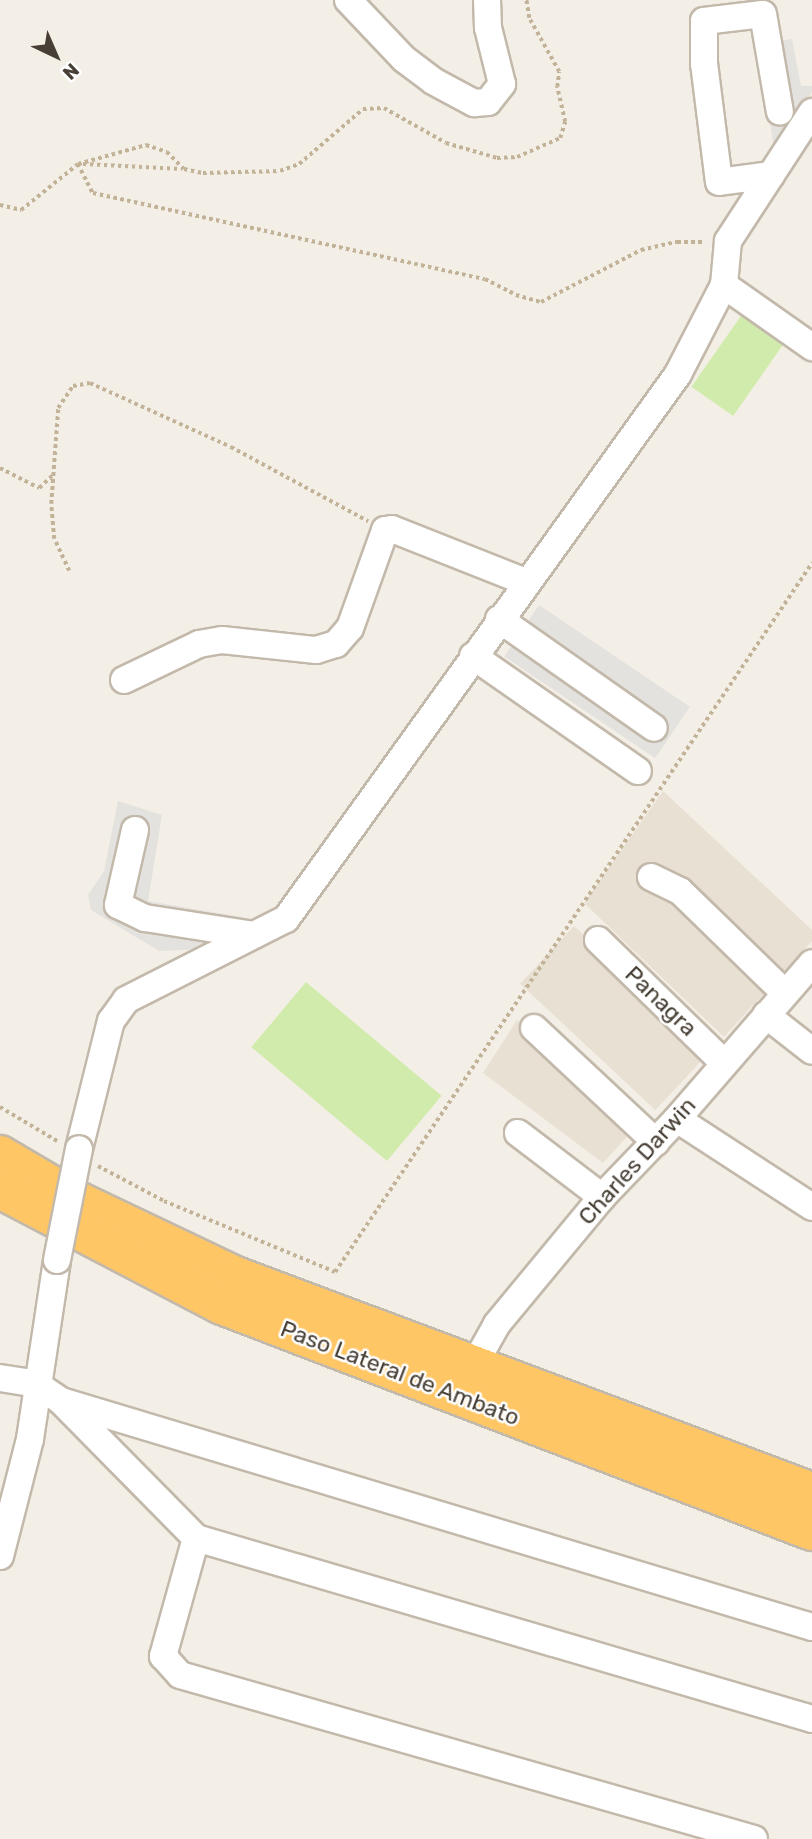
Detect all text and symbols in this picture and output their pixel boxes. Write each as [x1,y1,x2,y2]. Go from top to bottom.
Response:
north arrow [21,21,91,91]
text: N [58,58,84,84]
street label: Panagra [619,960,703,1042]
street label: Charles Darwin [573,1092,701,1230]
street label: Paso Lateral de Ambato [276,1315,524,1431]

